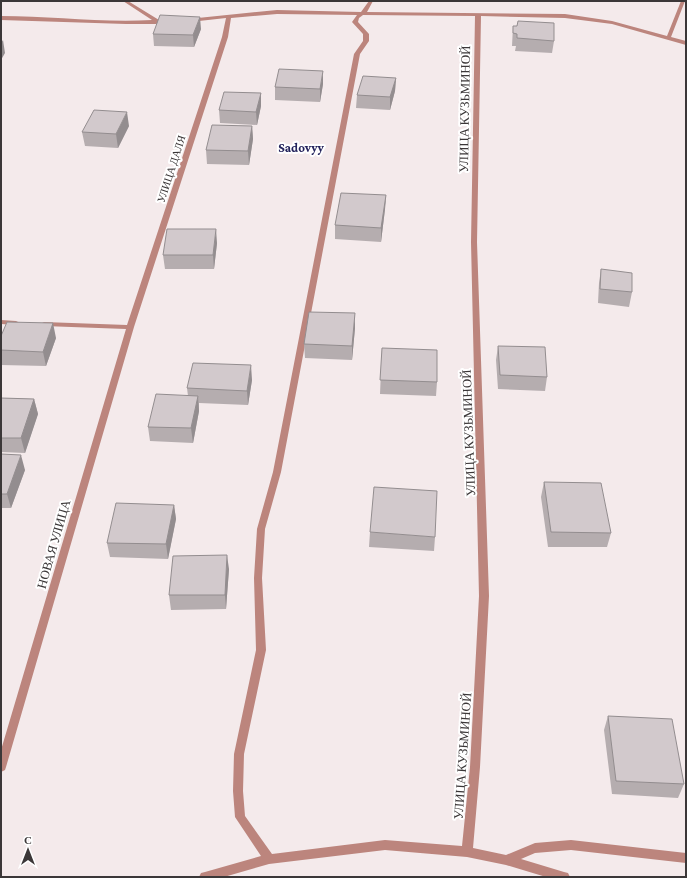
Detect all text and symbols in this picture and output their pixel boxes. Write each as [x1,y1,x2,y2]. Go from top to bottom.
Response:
street label: УЛИЦА КУЗЬМИНОЙ [456,45,473,173]
street label: УЛИЦА ДАЛЯ [154,133,188,204]
district label: Sadovyy [278,140,324,155]
street label: УЛИЦА КУЗЬМИНОЙ [459,369,478,497]
street label: НОВАЯ УЛИЦА [34,497,74,590]
street label: УЛИЦА КУЗЬМИНОЙ [451,692,474,820]
north arrow [8,830,48,870]
text: С [24,834,32,846]

